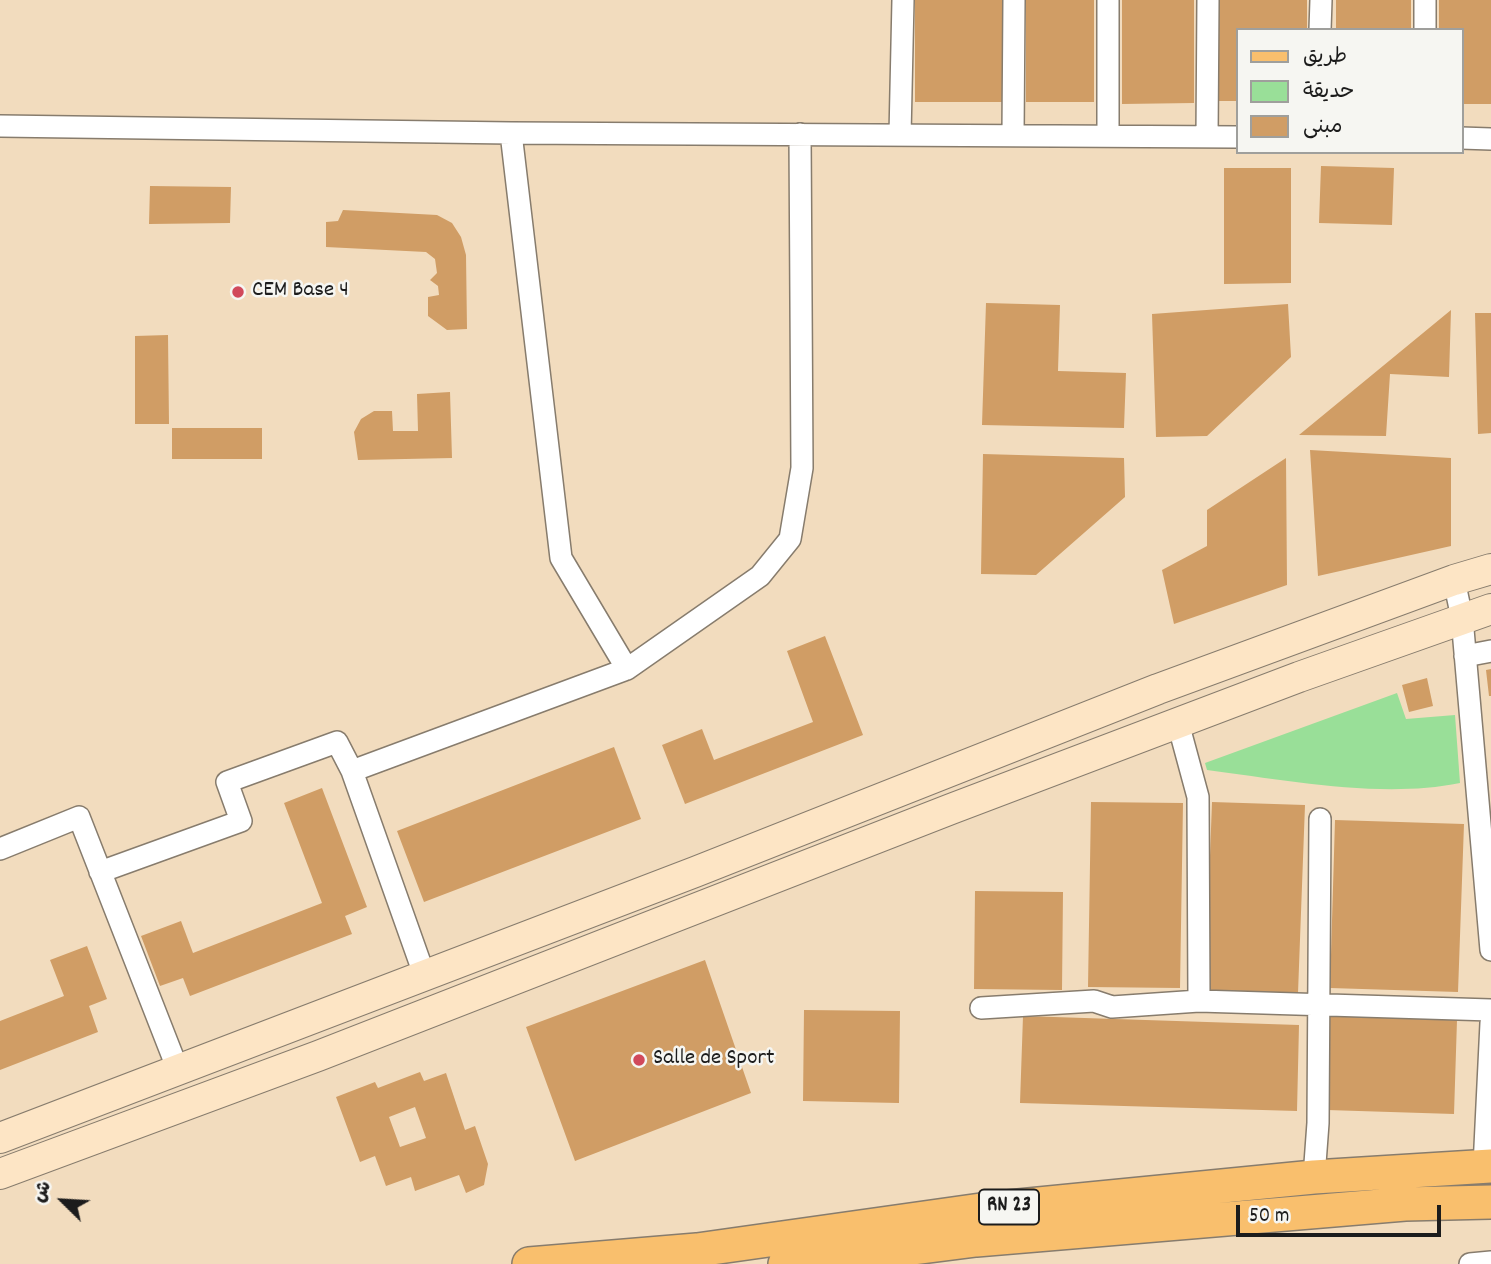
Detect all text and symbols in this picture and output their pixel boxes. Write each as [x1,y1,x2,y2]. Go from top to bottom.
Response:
legend [1236,28,1463,154]
text: طريق [1303,43,1347,73]
text: حديقة [1303,78,1354,108]
text: مبنى [1303,113,1342,143]
place label: CEM Base 4 [252,278,349,306]
marker: CEM Base 4 [230,284,246,300]
place label: Salle de Sport [653,1046,774,1074]
marker: Salle de Sport [631,1052,647,1068]
north arrow [28,1166,98,1236]
text: ش [27,1177,60,1207]
road number: RN 23 [979,1190,1039,1224]
scale bar [1239,1190,1444,1234]
text: 50 m [1249,1202,1289,1232]

